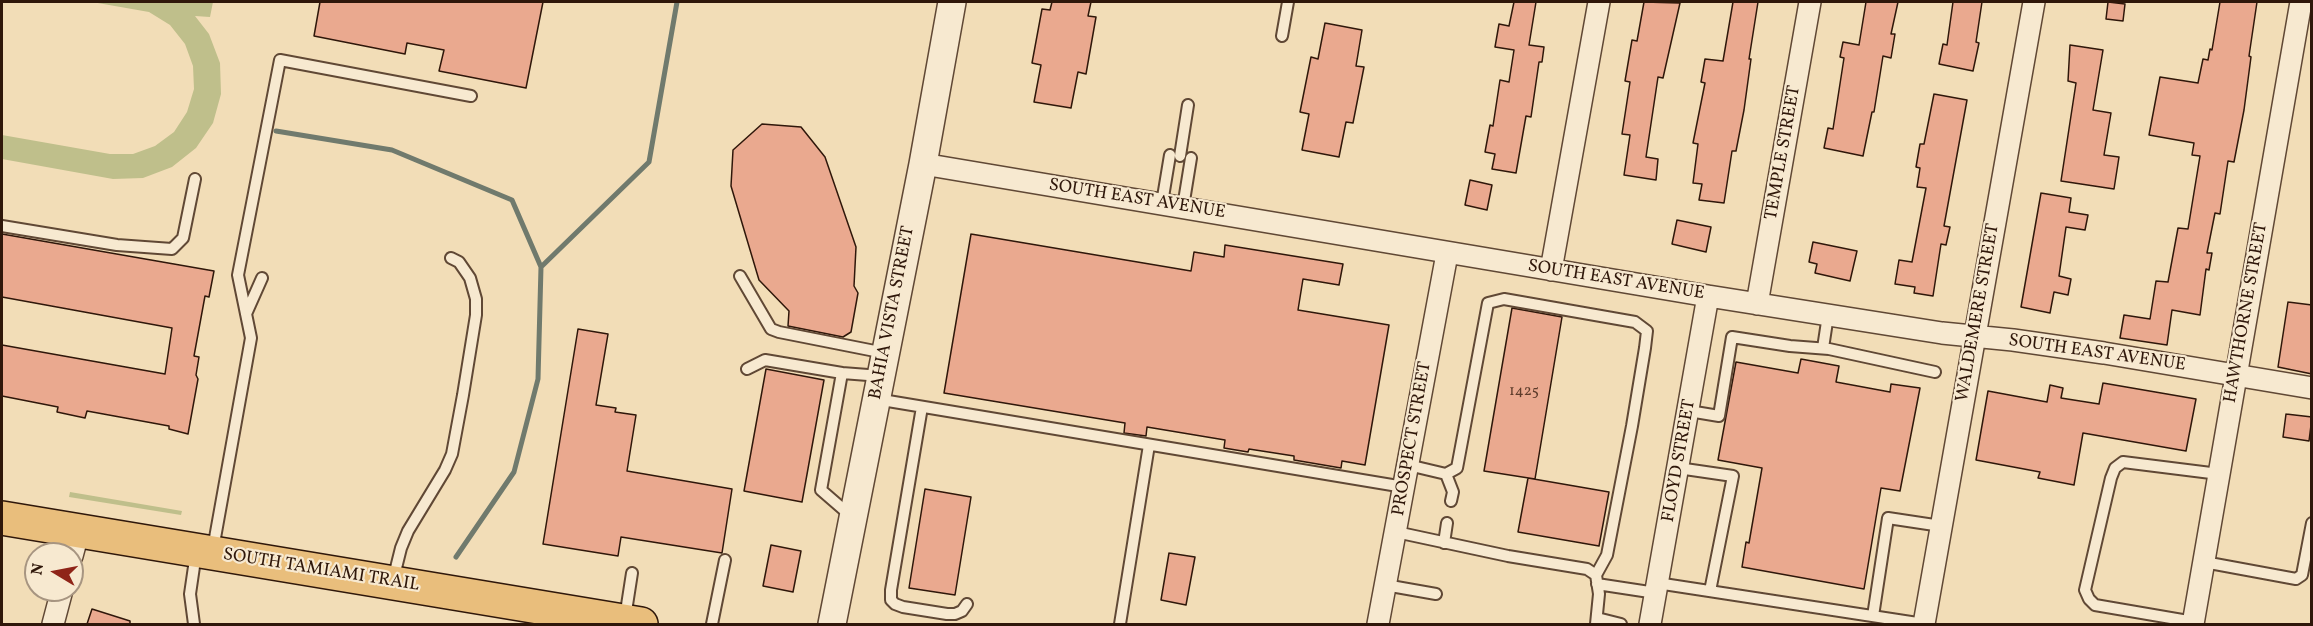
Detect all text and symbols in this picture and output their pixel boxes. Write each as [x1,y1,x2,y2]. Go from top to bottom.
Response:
street label: TEMPLE STREET [1762,84,1806,222]
street label: SOUTH EAST AVENUE [1047,175,1227,225]
street label: HAWTHORNE STREET [2221,221,2273,405]
street label: WALDEMERE STREET [1953,222,2005,404]
street label: BAHIA VISTA STREET [866,224,920,402]
street label: SOUTH EAST AVENUE [1526,256,1706,306]
street label: SOUTH EAST AVENUE [2007,331,2187,377]
street label: PROSPECT STREET [1389,360,1437,518]
house number: 1425 [1509,383,1539,401]
street label: FLOYD STREET [1659,398,1701,524]
north arrow [24,542,84,602]
street label: SOUTH TAMIAMI TRAIL [221,545,421,597]
text: N [26,562,50,577]

